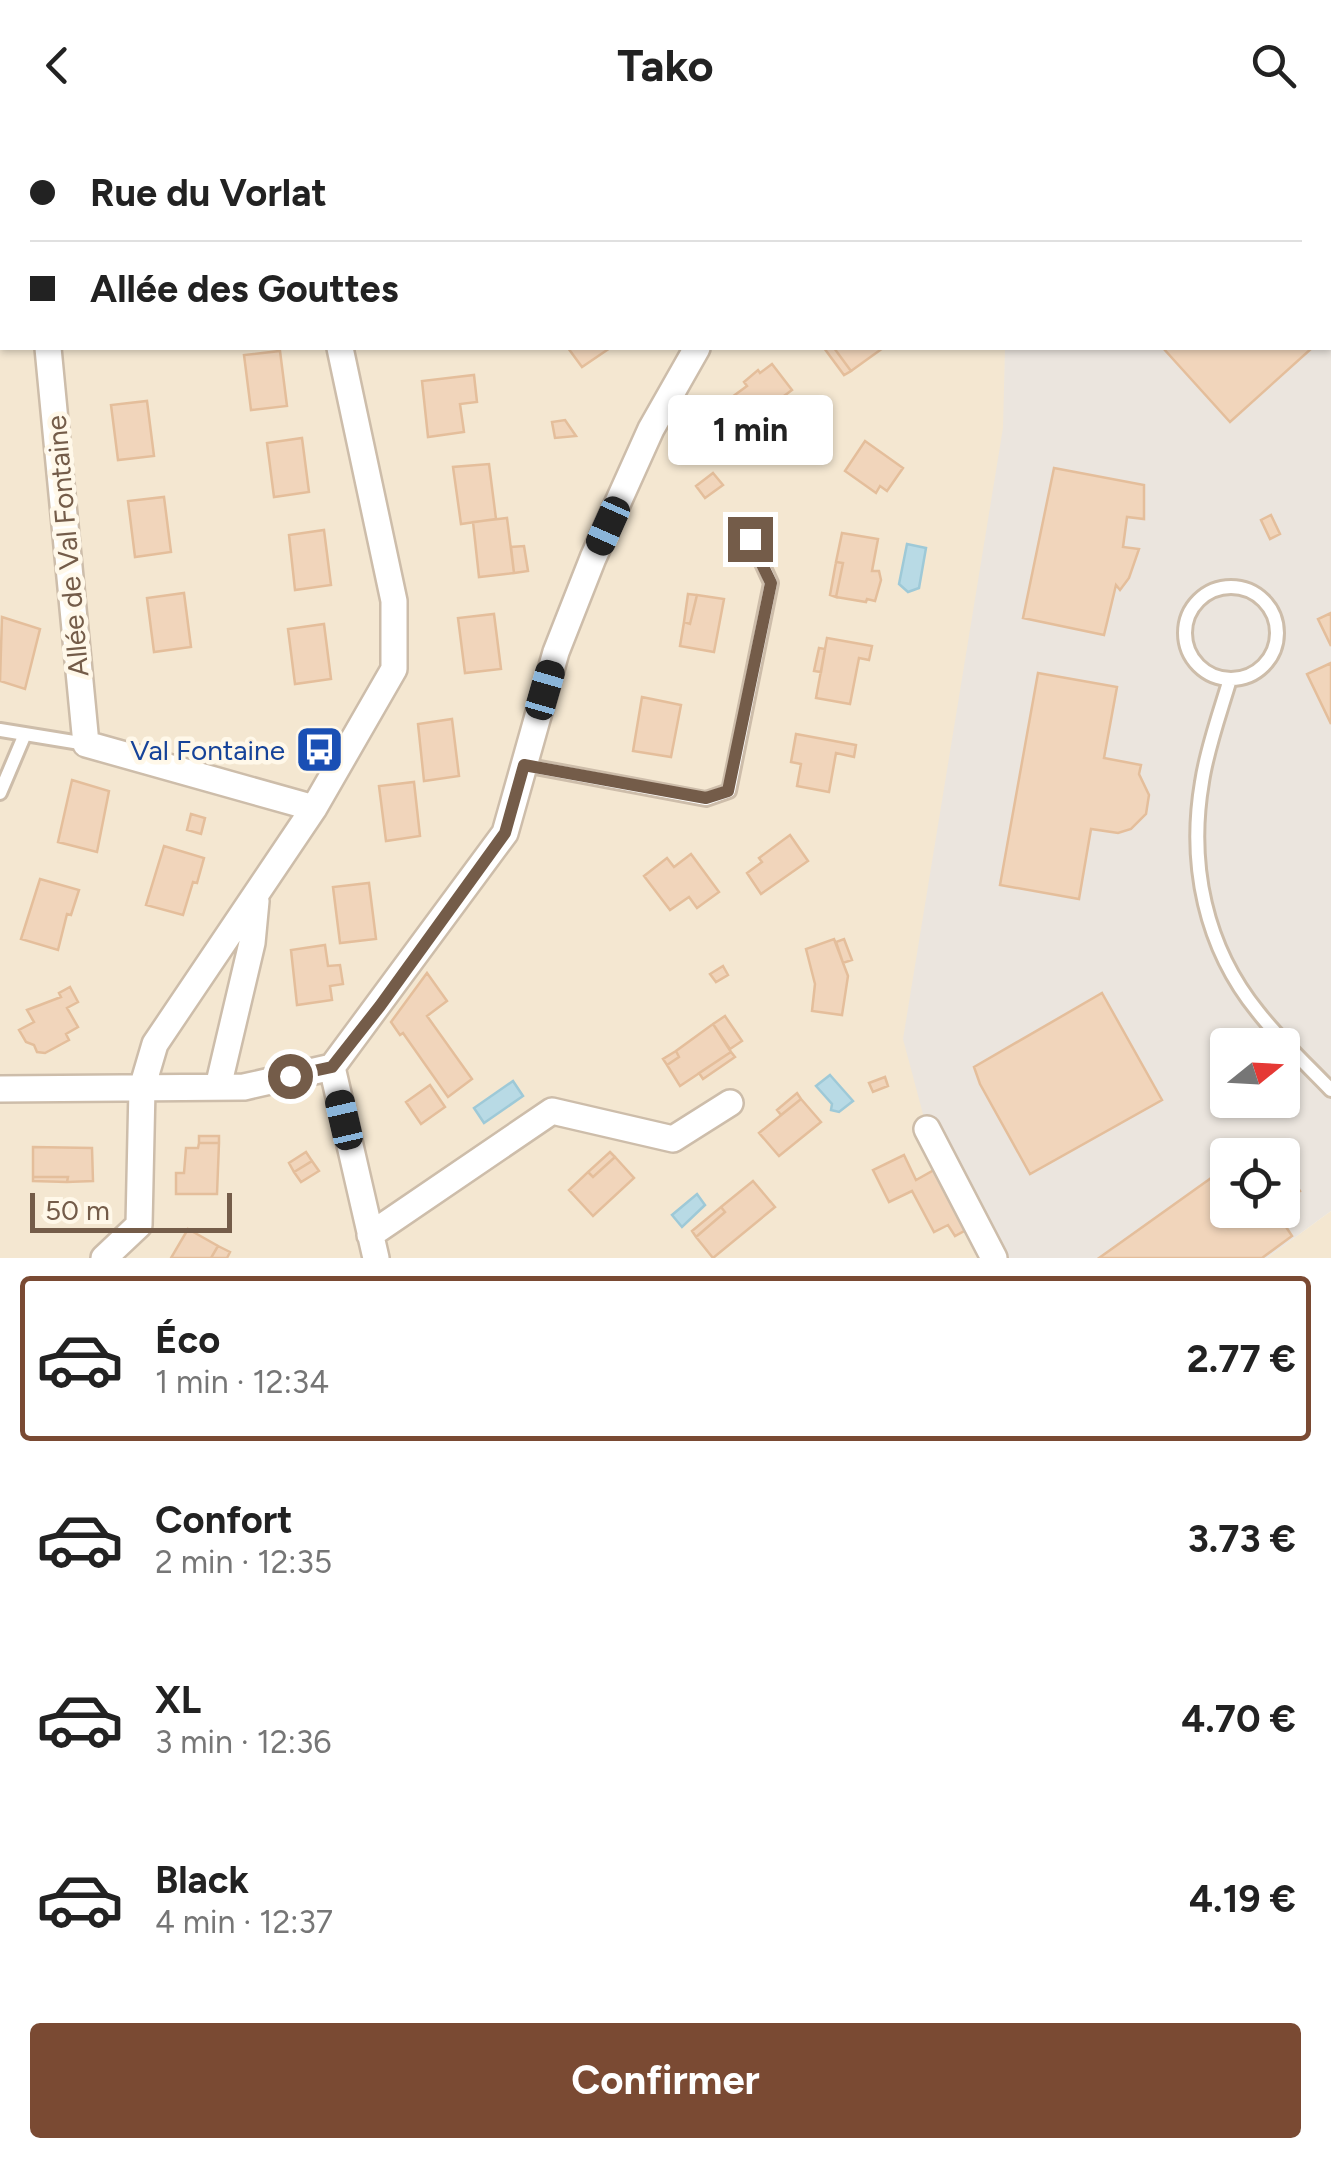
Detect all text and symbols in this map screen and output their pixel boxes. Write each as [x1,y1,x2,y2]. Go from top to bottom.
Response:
icon: back [30,38,85,93]
text: Tako [617,38,714,92]
icon: search [1246,38,1301,93]
text: Rue du Vorlat [90,170,327,216]
text: Allée des Gouttes [90,266,398,312]
callout: 1 min [668,394,832,464]
text: 1 min [713,411,788,449]
street label: Allée de Val Fontaine [39,414,95,678]
car [582,492,634,560]
route end [728,517,773,562]
car [522,657,568,723]
bus stop icon: Val Fontaine [294,724,346,776]
place label: Val Fontaine [130,733,285,767]
north arrow [1210,1028,1300,1118]
map controls [1210,1028,1300,1228]
route start [268,1054,313,1099]
car [323,1087,365,1153]
button: locate [1210,1138,1300,1228]
scale bar [30,1188,232,1232]
text: 50 m [45,1193,110,1227]
icon: car [35,1314,125,1404]
text: Éco [155,1317,220,1363]
text: 2.77 € [1187,1336,1296,1382]
text: 1 min · 12:34 [155,1363,329,1401]
icon: car [35,1494,125,1584]
text: Confort [155,1497,292,1543]
text: 3.73 € [1188,1516,1296,1562]
text: 2 min · 12:35 [155,1543,332,1581]
icon: car [35,1674,125,1764]
text: XL [155,1677,201,1723]
text: 4.70 € [1181,1696,1296,1742]
text: 3 min · 12:36 [155,1723,331,1761]
icon: car [35,1854,125,1944]
text: Black [155,1857,249,1903]
text: 4.19 € [1189,1876,1296,1922]
text: 4 min · 12:37 [155,1903,333,1941]
button: Confirmer [30,2023,1301,2138]

